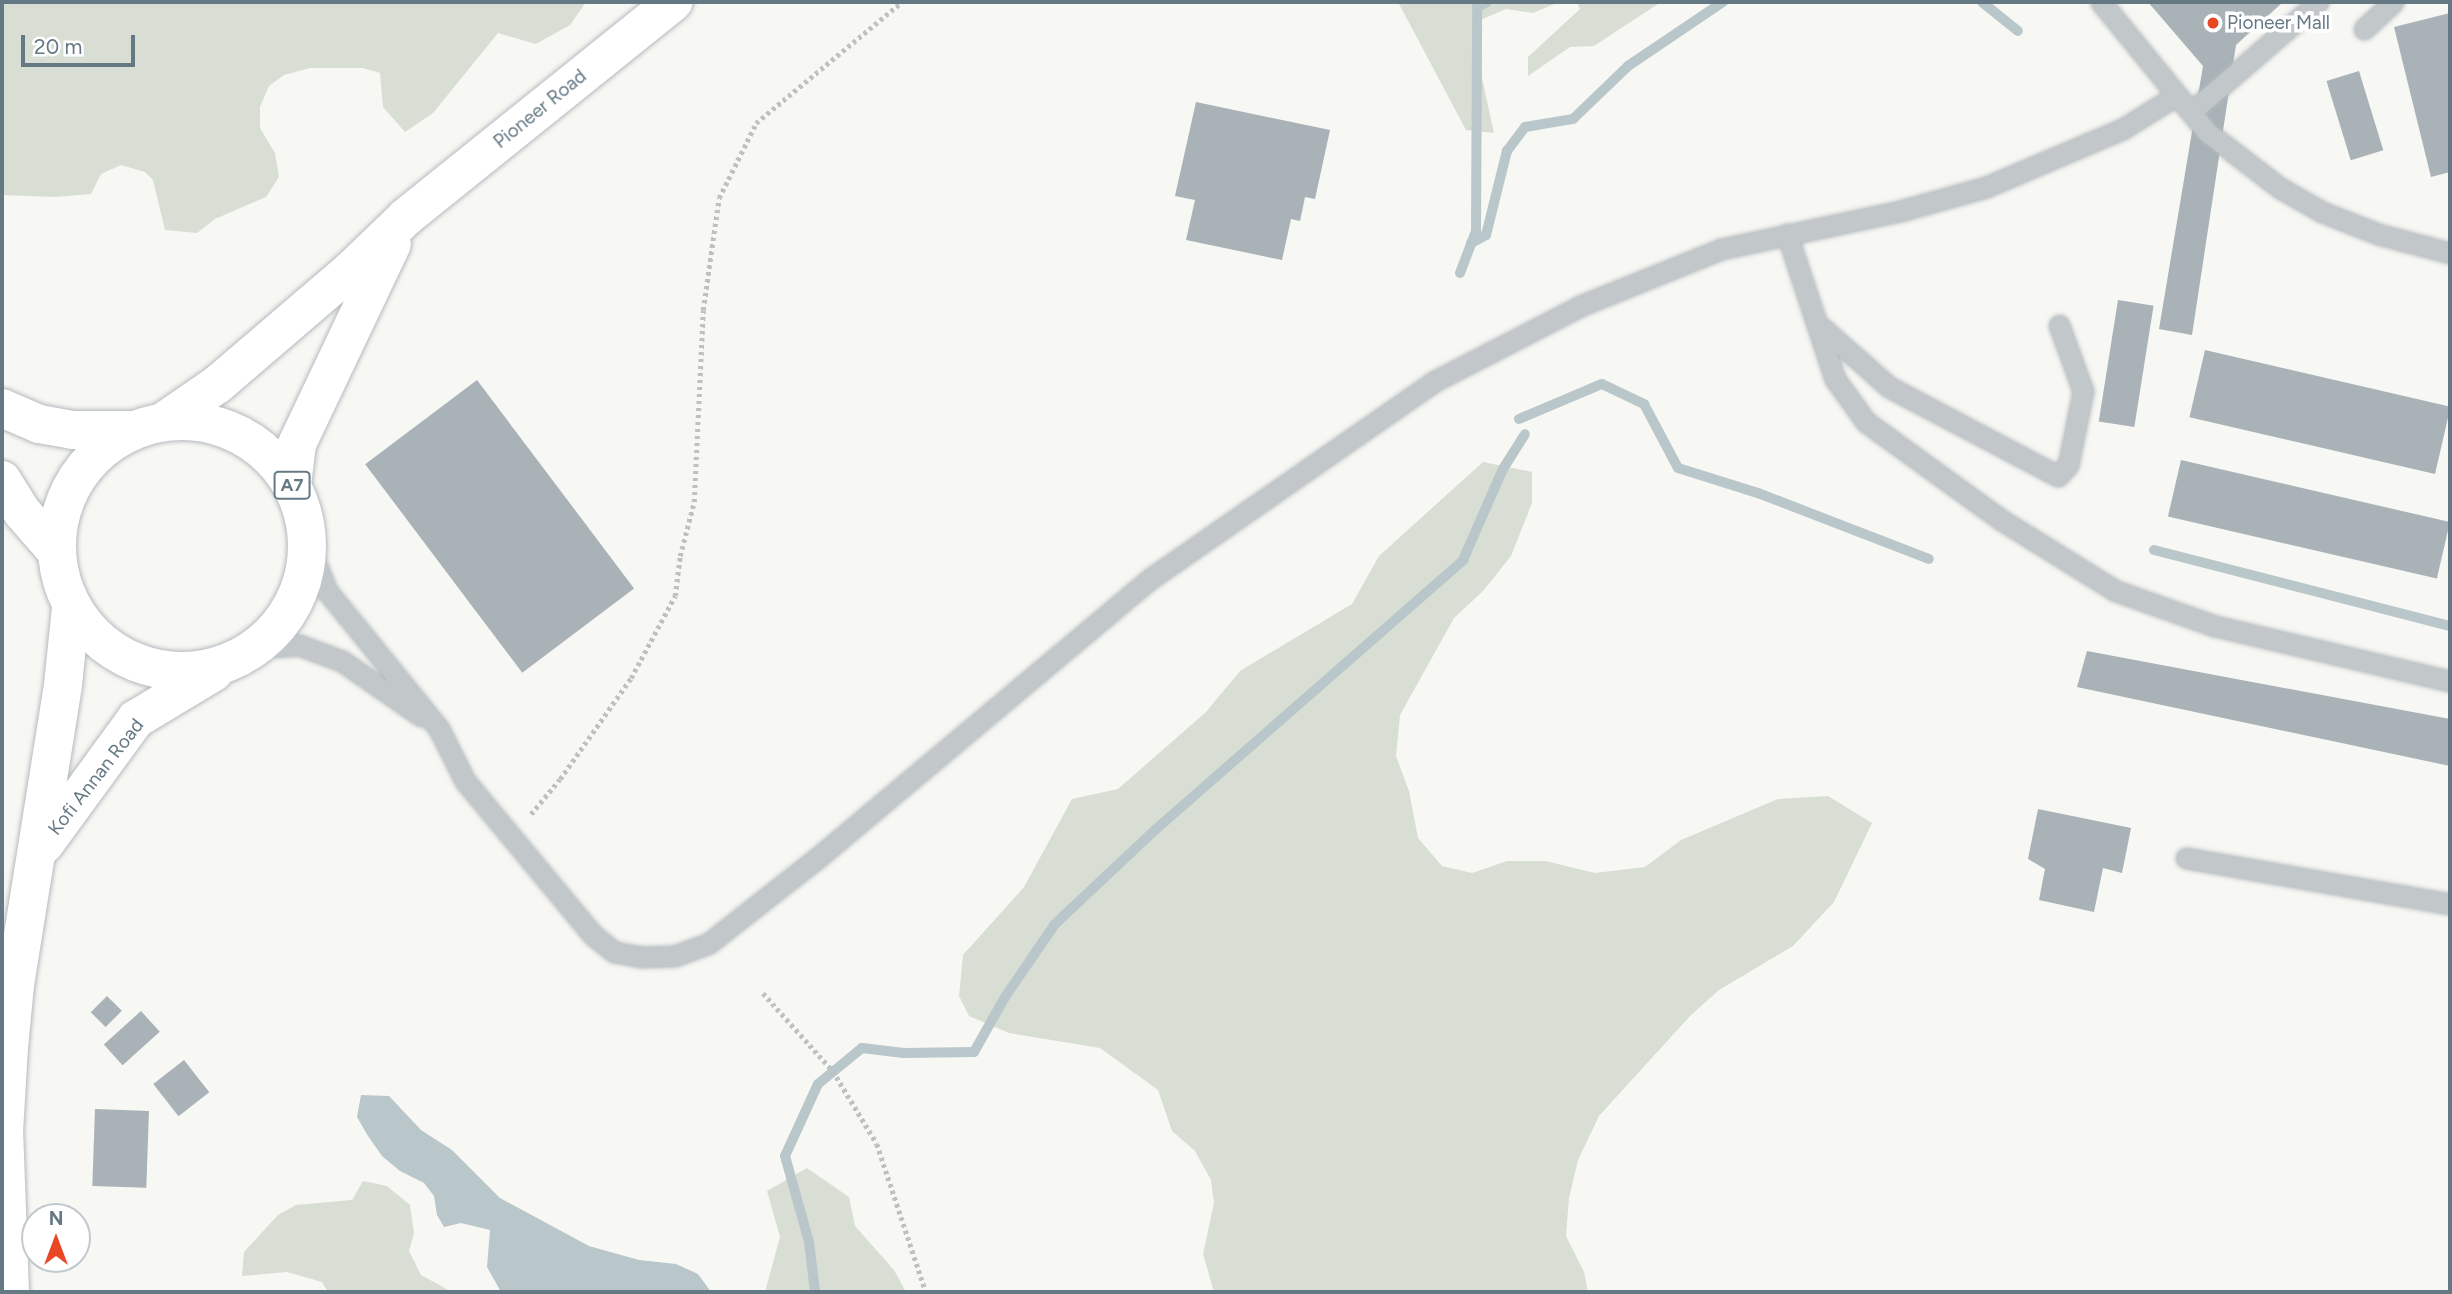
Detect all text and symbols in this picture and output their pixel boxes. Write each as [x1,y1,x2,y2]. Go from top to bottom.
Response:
place label: Pioneer Mall [2227,12,2330,34]
marker: Pioneer Mall [2205,15,2221,31]
scale bar [24,21,138,65]
text: 20 m [34,34,82,59]
street label: Pioneer Road [489,65,591,153]
road number: A7 [273,471,311,500]
street label: Kofi Annan Road [44,714,148,840]
north arrow [21,1203,91,1273]
text: N [49,1207,63,1230]

